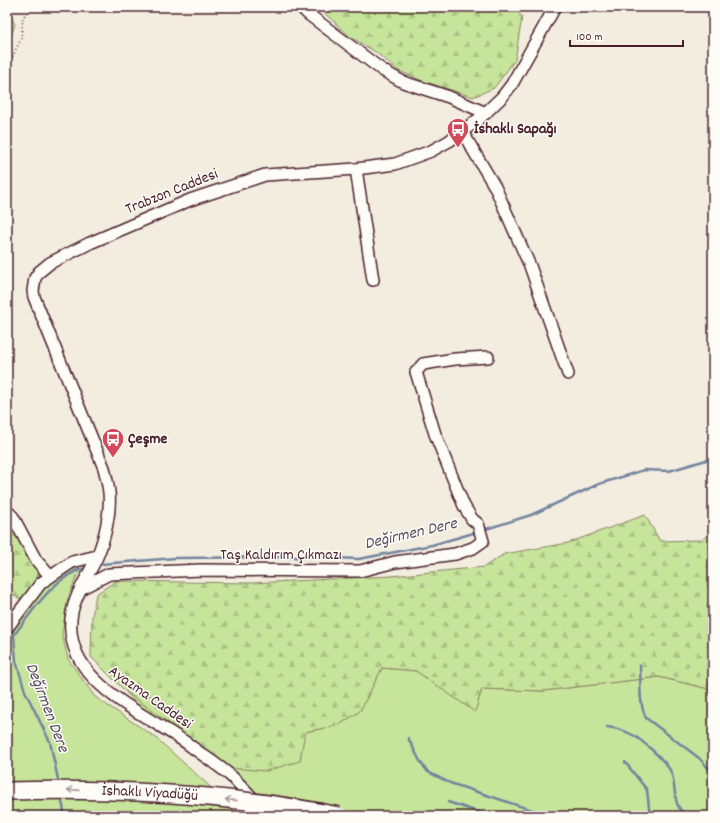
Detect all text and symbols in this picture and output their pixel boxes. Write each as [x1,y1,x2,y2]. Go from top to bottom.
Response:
scale bar [570,22,683,48]
text: 100 m [576,29,603,46]
bus stop icon: İshaklı Sapağı [445,116,471,149]
place label: İshaklı Sapağı [474,118,556,141]
street label: Trabzon Caddesi [122,163,222,221]
bus stop icon: Çeşme [100,426,126,459]
place label: Çeşme [128,428,167,451]
water label: Değirmen Dere [362,512,461,557]
street label: Taş Kaldırım Çıkmazı [220,544,342,567]
water label: Değirmen Dere [18,660,75,758]
street label: Ayazma Caddesi [103,660,197,736]
street label: İshaklı Viyadüğü [102,779,199,807]
one-way arrow [67,786,80,794]
one-way arrow [225,796,238,804]

